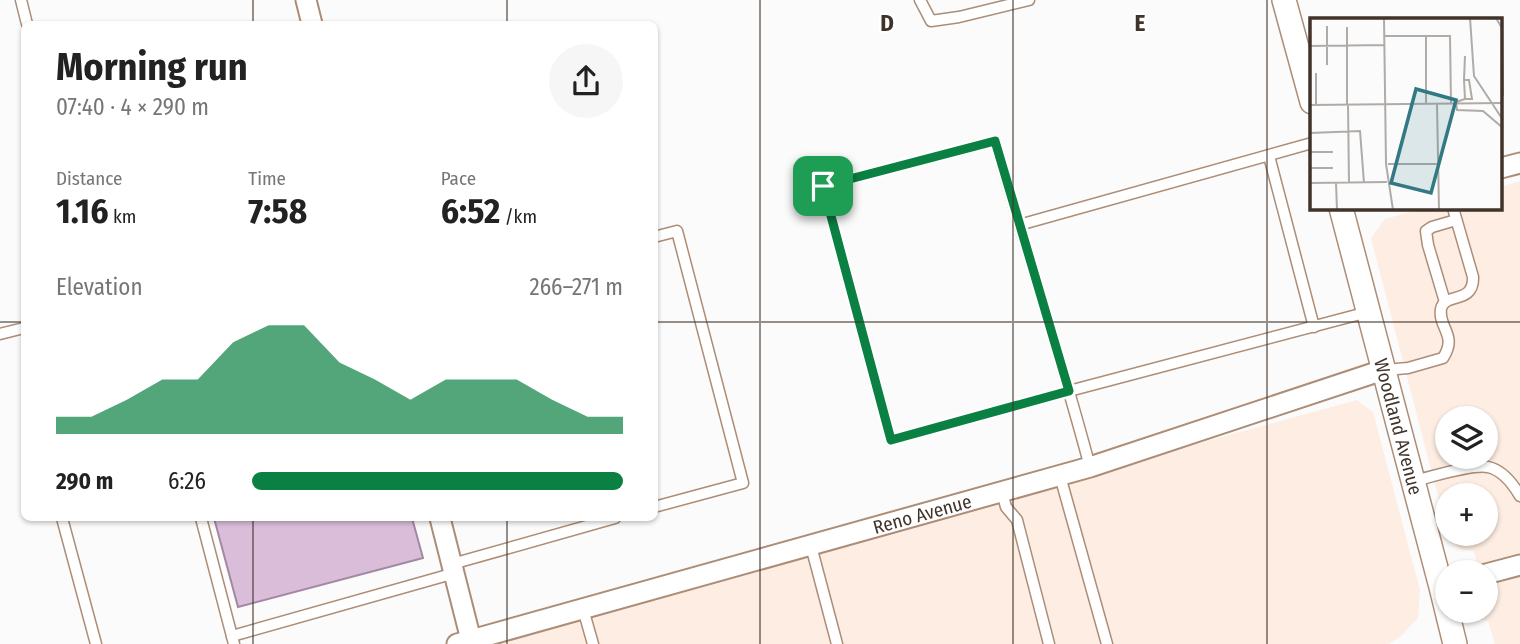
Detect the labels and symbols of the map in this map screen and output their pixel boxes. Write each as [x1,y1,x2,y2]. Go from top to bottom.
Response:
text: D [880,9,894,37]
text: E [1135,9,1146,37]
inset map [1310,18,1502,210]
pin [793,156,853,216]
street label: Woodland Avenue [1369,356,1427,497]
street label: Reno Avenue [871,490,974,539]

